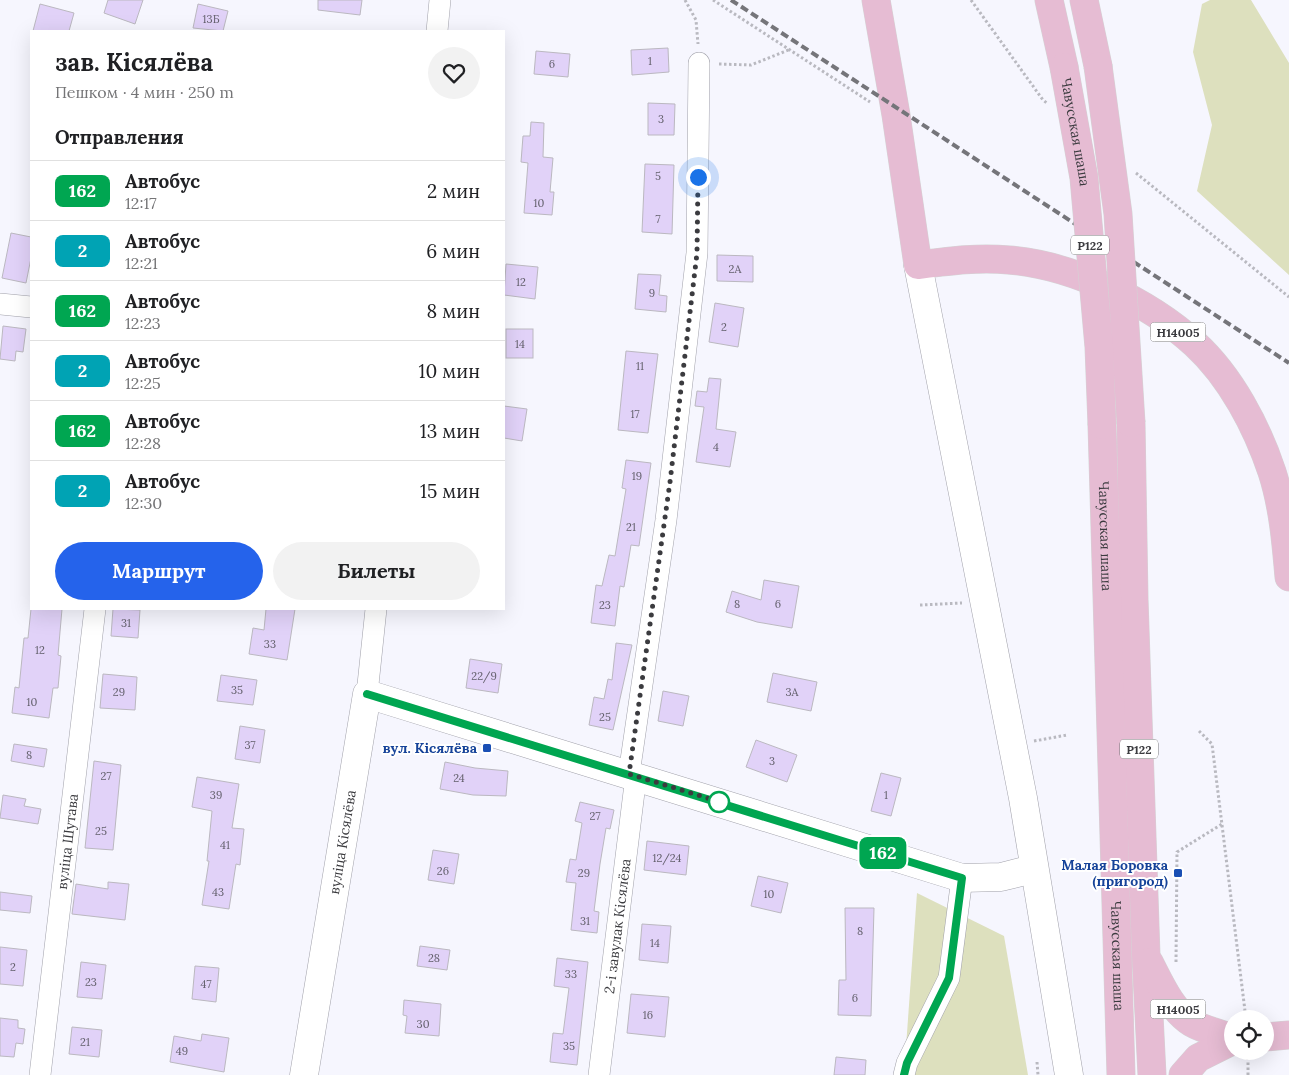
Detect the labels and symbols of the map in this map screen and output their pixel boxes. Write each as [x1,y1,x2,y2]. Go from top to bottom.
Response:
house number: 13Б [203,12,220,26]
house number: 1 [648,54,652,68]
house number: 6 [549,57,555,71]
street label: Чавусская шаша [1057,76,1094,187]
house number: 3 [658,112,664,126]
your location [686,165,711,190]
house number: 5 [655,169,661,183]
house number: 10 [534,196,545,210]
house number: 7 [655,212,661,226]
road number: Р122 [1071,236,1109,254]
house number: 2А [729,262,743,276]
house number: 12 [516,275,526,289]
house number: 9 [649,286,655,300]
house number: 2 [721,320,727,334]
road number: Н14005 [1150,322,1206,342]
house number: 14 [515,337,525,351]
house number: 11 [636,359,644,373]
house number: 17 [630,407,640,421]
house number: 4 [713,440,719,454]
house number: 19 [632,469,642,483]
street label: Чавусская шаша [1095,481,1116,591]
house number: 21 [626,520,636,534]
house number: 8 [734,597,740,611]
house number: 6 [775,597,781,611]
house number: 23 [599,598,611,612]
house number: 31 [121,616,131,630]
house number: 33 [264,637,276,651]
house number: 12 [35,643,45,657]
house number: 22/9 [471,669,497,684]
house number: 35 [231,683,243,697]
house number: 29 [113,685,125,699]
house number: 3А [785,685,800,699]
house number: 10 [27,695,38,709]
house number: 25 [599,710,611,724]
house number: 37 [245,738,255,752]
place label: вул. Кісялёва [382,739,478,757]
road number: Р122 [1120,740,1158,759]
marker: вул. Кісялёва [481,742,493,754]
house number: 8 [26,748,32,762]
house number: 3 [769,754,775,768]
house number: 27 [101,769,111,783]
house number: 24 [453,771,465,785]
house number: 39 [210,788,222,802]
house number: 1 [884,788,888,802]
street label: вуліца Кісялёва [325,789,360,896]
unlabelled marker [708,791,730,813]
street label: вуліца Шутава [53,793,82,891]
house number: 27 [590,809,600,823]
house number: 25 [95,824,107,838]
line badge: 162 [854,837,912,869]
house number: 41 [220,838,230,852]
house number: 12/24 [653,851,681,866]
place label: Малая Боровка (пригород) [1061,856,1169,890]
street label: 2-і завулак Кісялёва [600,858,635,995]
house number: 26 [437,864,449,878]
house number: 29 [578,866,590,880]
marker: Малая Боровка (пригород) [1172,867,1184,879]
house number: 43 [212,885,224,899]
house number: 10 [764,887,775,901]
street label: Чавусская шаша [1107,900,1128,1011]
house number: 31 [580,914,590,928]
house number: 8 [857,924,863,938]
house number: 14 [650,936,660,950]
house number: 28 [428,951,440,965]
house number: 2 [10,960,16,974]
house number: 33 [565,967,577,981]
house number: 23 [85,975,97,989]
house number: 47 [200,977,212,991]
house number: 6 [852,991,858,1005]
road number: Н14005 [1150,1000,1206,1019]
house number: 16 [643,1008,653,1022]
house number: 30 [417,1017,430,1031]
house number: 21 [80,1035,90,1049]
house number: 35 [563,1039,575,1053]
house number: 49 [176,1044,188,1058]

